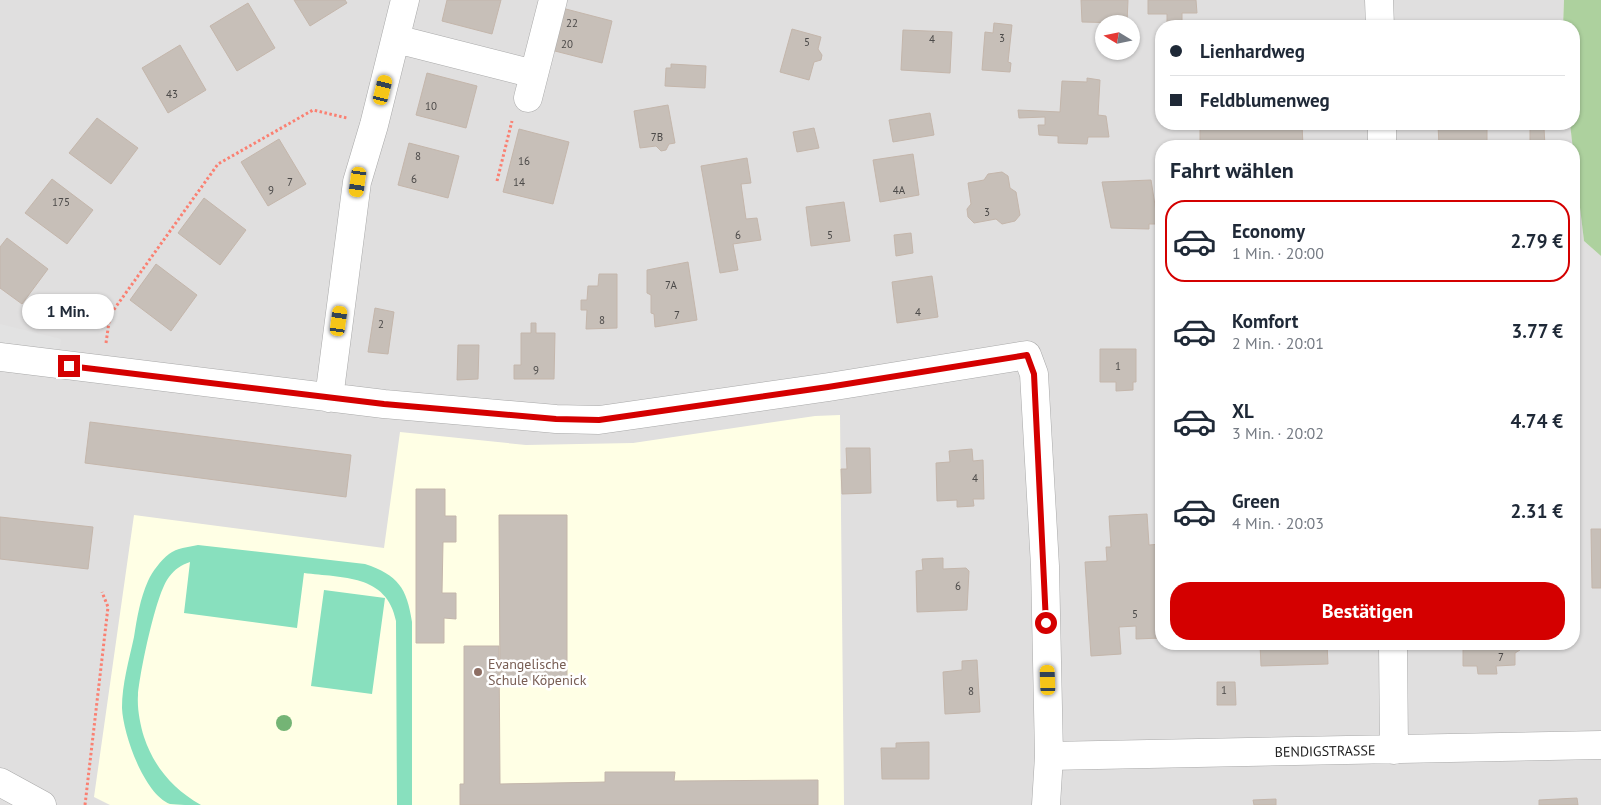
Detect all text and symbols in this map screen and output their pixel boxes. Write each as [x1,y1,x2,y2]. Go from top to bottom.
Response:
north arrow [1095,15,1140,60]
map controls [1095,15,1140,60]
house number: 22 [566,16,578,30]
house number: 3 [999,31,1005,45]
house number: 4 [929,32,935,46]
house number: 5 [804,35,810,49]
house number: 20 [561,37,573,51]
text: Lienhardweg [1200,39,1305,63]
car [372,74,393,106]
house number: 43 [166,87,178,101]
text: Feldblumenweg [1200,88,1330,112]
house number: 10 [425,99,437,113]
house number: 7B [651,130,663,144]
house number: 8 [415,149,421,163]
house number: 16 [518,154,530,168]
text: Fahrt wählen [1170,156,1294,184]
car [348,166,367,198]
house number: 6 [411,172,417,186]
house number: 7 [287,175,293,189]
house number: 14 [513,175,525,189]
house number: 9 [268,183,274,197]
house number: 4A [893,183,906,197]
house number: 175 [52,195,70,209]
house number: 3 [984,205,990,219]
icon: car [1172,219,1217,264]
text: Economy [1232,219,1305,243]
house number: 6 [735,228,741,242]
house number: 5 [827,228,833,242]
text: 2.79 € [1510,229,1563,253]
text: 1 Min. · 20:00 [1232,243,1324,263]
house number: 7A [665,278,677,292]
callout: 1 Min. [23,294,115,328]
text: 1 Min. [47,301,89,321]
car [329,305,348,337]
house number: 4 [915,305,921,319]
house number: 7 [674,308,680,322]
icon: car [1172,309,1217,354]
text: Komfort [1232,309,1298,333]
house number: 8 [599,313,605,327]
house number: 2 [378,317,384,331]
text: 3.77 € [1511,319,1563,343]
text: 2 Min. · 20:01 [1232,333,1324,353]
route end [58,355,80,377]
house number: 1 [1115,359,1121,373]
house number: 9 [533,363,539,377]
icon: car [1172,399,1217,444]
text: XL [1232,399,1254,423]
text: 4.74 € [1510,409,1563,433]
text: 3 Min. · 20:02 [1232,423,1324,443]
house number: 4 [972,471,978,485]
icon: car [1172,489,1217,534]
text: Green [1232,489,1280,513]
text: 2.31 € [1510,499,1563,523]
text: 4 Min. · 20:03 [1232,513,1324,533]
house number: 6 [955,579,961,593]
button: Bestätigen [1170,582,1565,640]
house number: 5 [1132,607,1138,621]
route start [1035,612,1057,634]
house number: 7 [1498,650,1504,664]
place label: Evangelische Schule Köpenick [488,655,587,689]
car [1039,665,1056,695]
marker: Evangelische Schule Köpenick [472,666,484,678]
house number: 1 [1221,683,1227,697]
house number: 8 [968,684,974,698]
street label: BENDIGSTRASSE [1275,741,1375,761]

